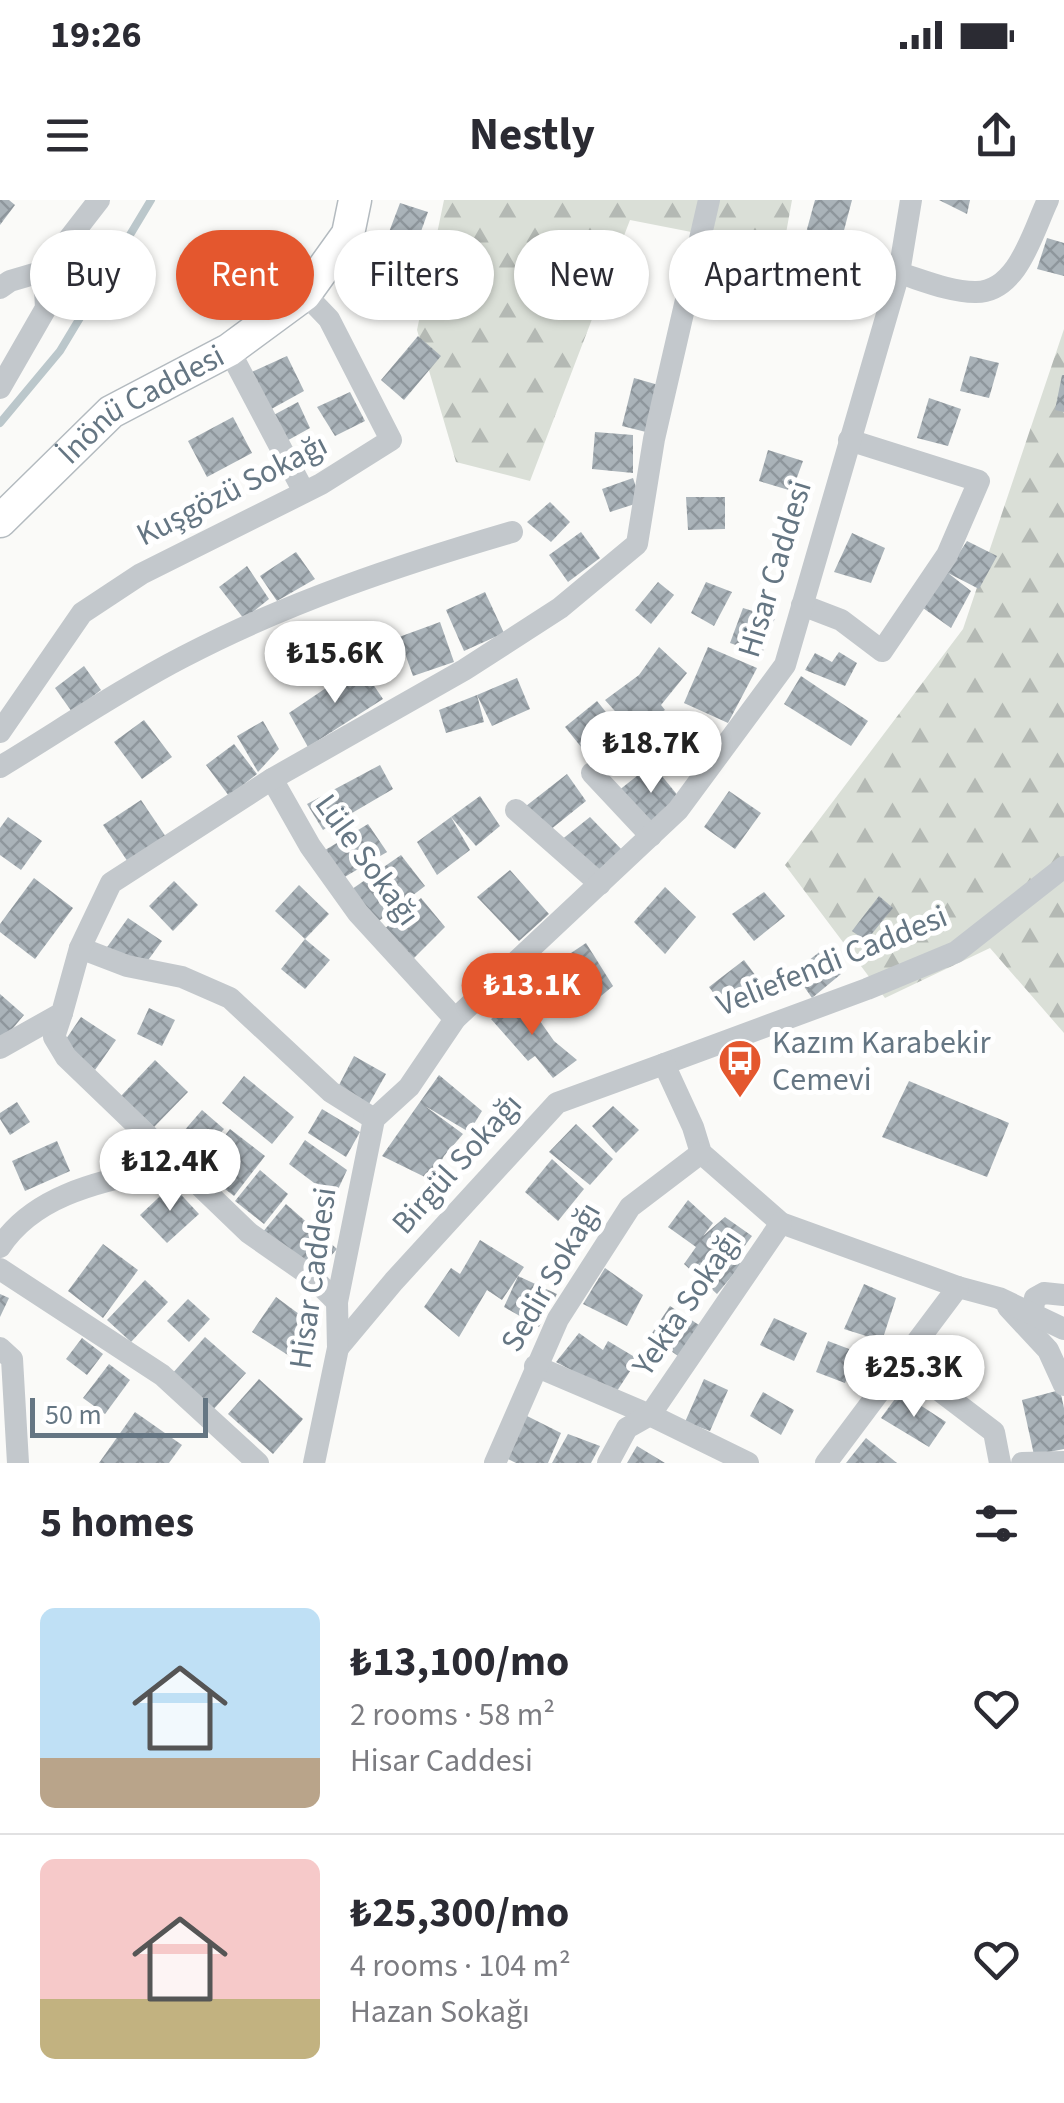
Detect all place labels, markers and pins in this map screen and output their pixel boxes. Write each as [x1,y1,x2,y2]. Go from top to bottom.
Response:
pin: ₺15.6K [254,621,416,706]
pin: ₺18.7K [570,711,732,796]
pin: ₺13.1K [451,953,613,1038]
place label: Kazım Karabekir Cemevi [772,1020,991,1103]
bus stop icon: Kazım Karabekir Cemevi [717,1038,763,1099]
pin: ₺12.4K [89,1129,251,1214]
pin: ₺25.3K [833,1335,995,1420]

